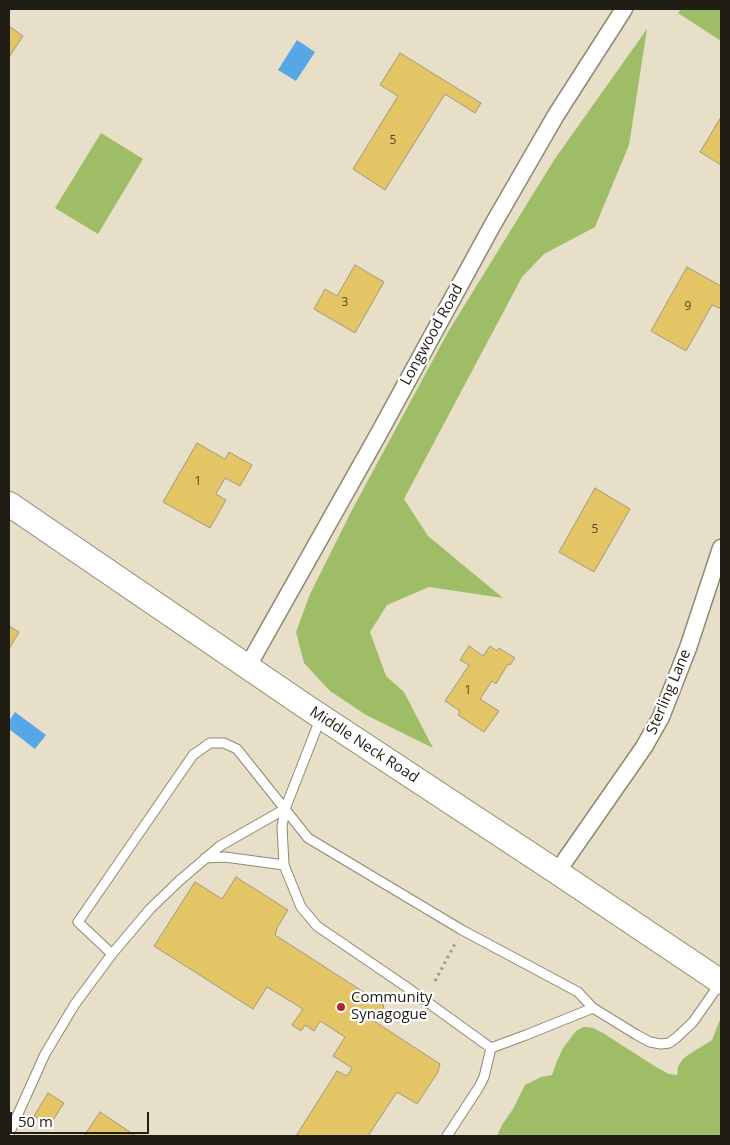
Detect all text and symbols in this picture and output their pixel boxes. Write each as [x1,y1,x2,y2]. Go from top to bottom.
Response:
house number: 5 [390,134,396,148]
street label: Longwood Road [397,281,467,389]
house number: 3 [342,296,348,310]
house number: 9 [685,300,691,314]
house number: 1 [195,475,201,489]
house number: 5 [592,523,598,537]
street label: Sterling Lane [643,647,695,737]
house number: 1 [465,684,471,698]
street label: Middle Neck Road [306,703,422,787]
place label: Community Synagogue [351,989,432,1024]
marker: Community Synagogue [335,1001,347,1013]
scale bar [12,1102,151,1134]
text: 50 m [18,1111,53,1131]

